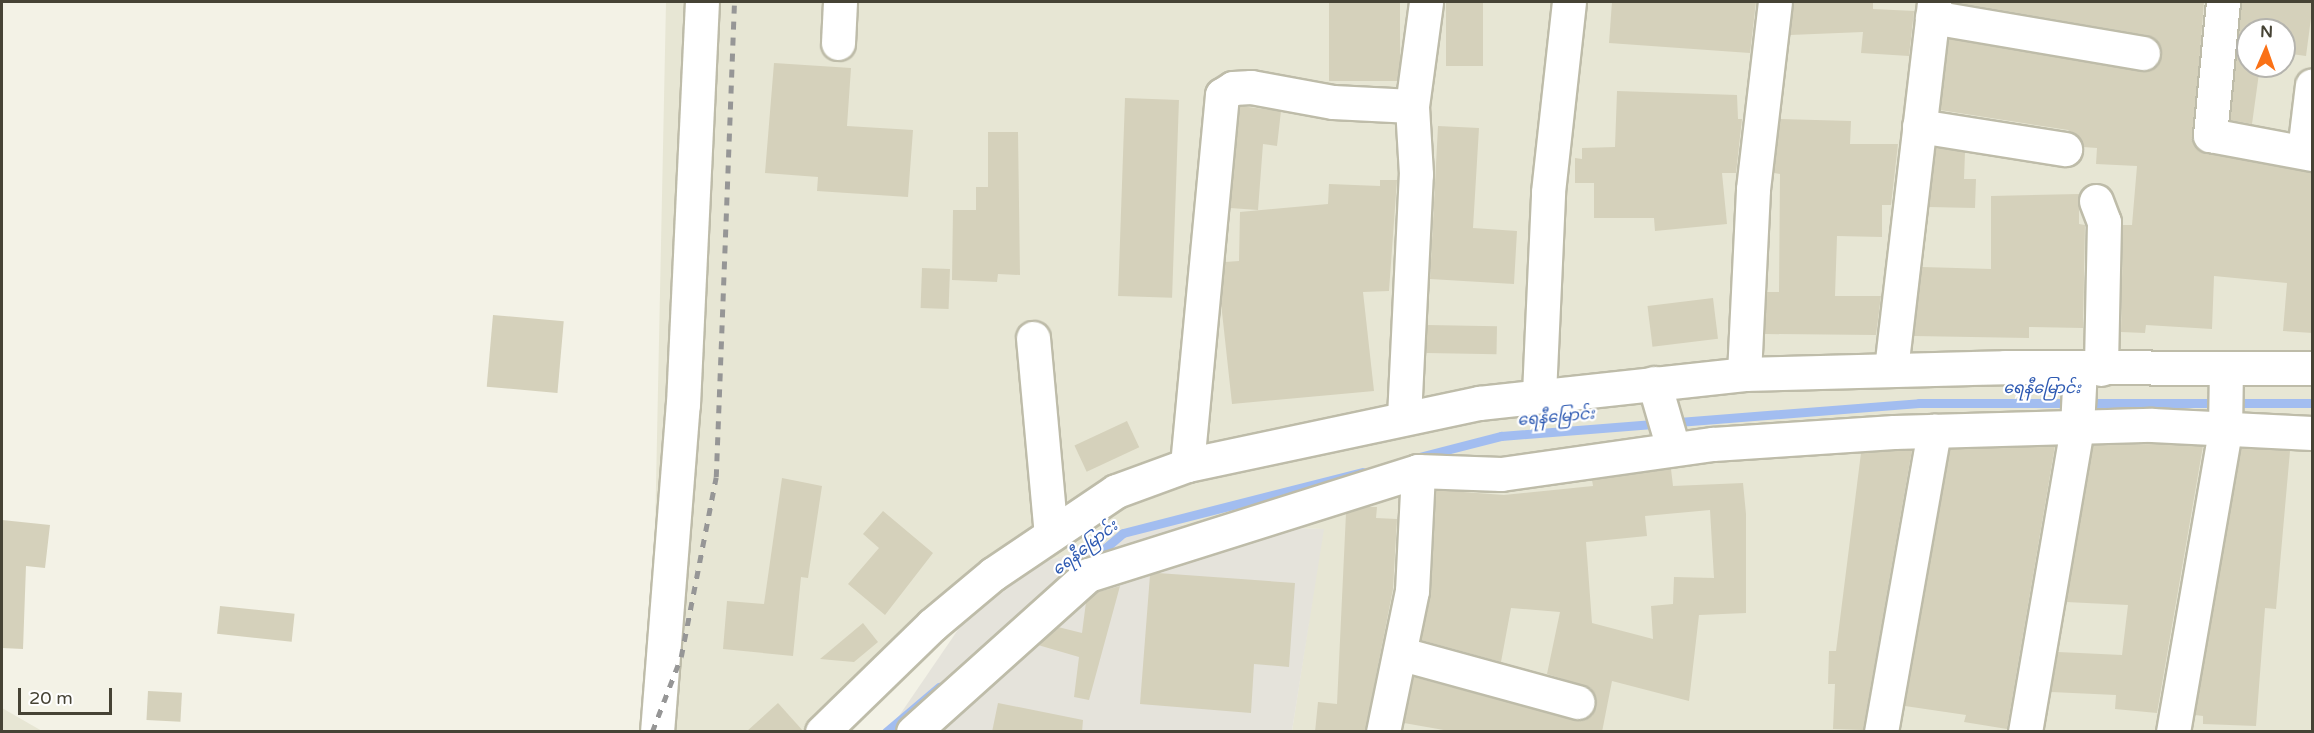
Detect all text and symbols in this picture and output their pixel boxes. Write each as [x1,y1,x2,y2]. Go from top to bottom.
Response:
north arrow [2236,18,2296,78]
text: N [2260,22,2273,42]
water label: ရေနီမြောင်း [2003,378,2081,398]
water label: ရေနီမြောင်း [1517,404,1595,430]
water label: ရေနီမြောင်း [1049,517,1121,579]
scale bar [21,676,116,714]
text: 20 m [29,687,73,709]

